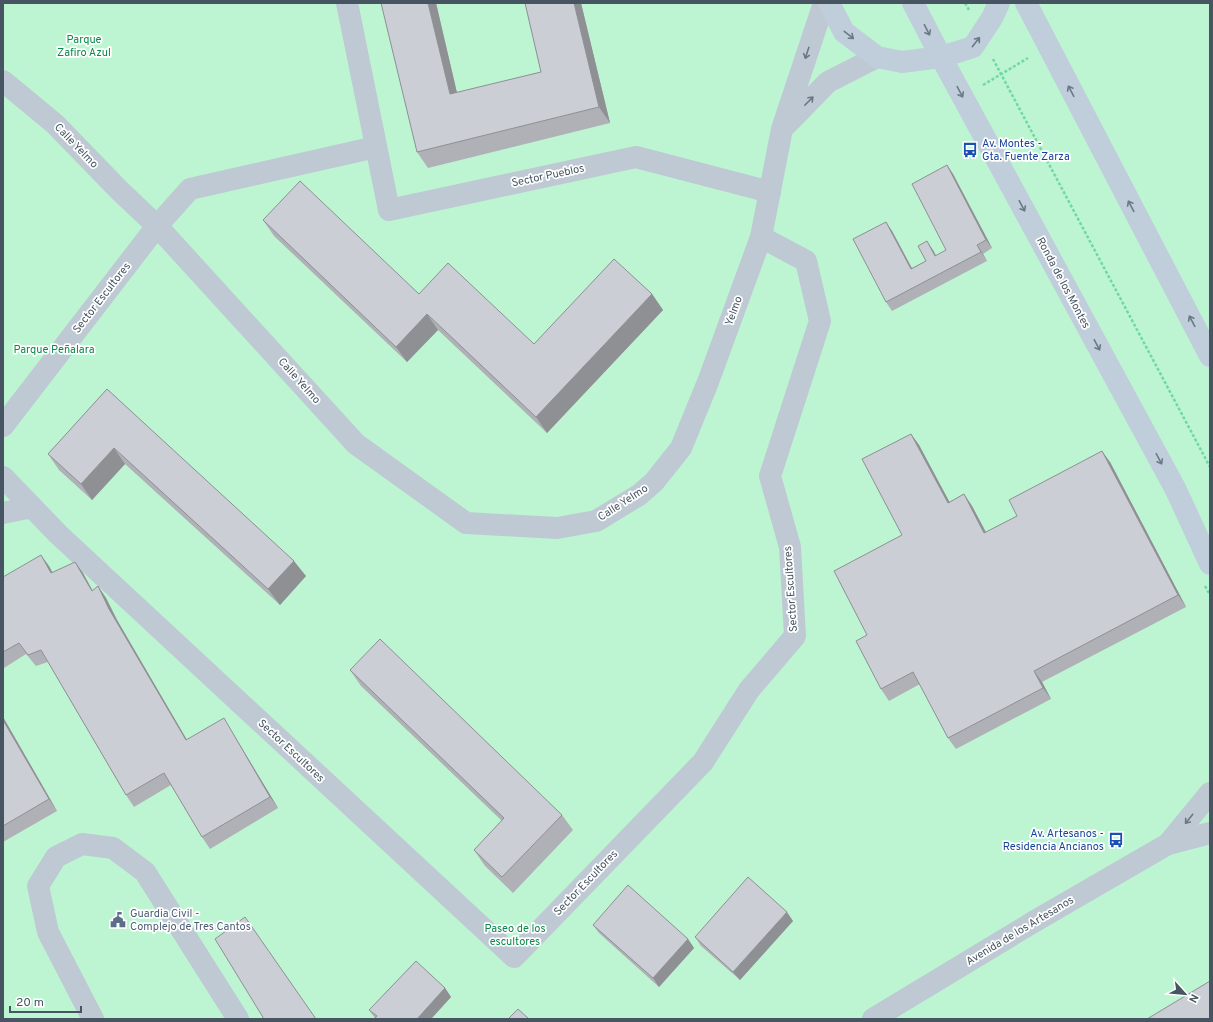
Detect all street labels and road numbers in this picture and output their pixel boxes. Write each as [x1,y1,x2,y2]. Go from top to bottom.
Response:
street label: Calle Yelmo [51,121,101,171]
street label: Sector Pueblos [510,161,586,191]
street label: Ronda de los Montes [1033,235,1093,331]
street label: Sector Escultores [70,260,134,336]
street label: Yelmo [722,294,746,328]
street label: Calle Yelmo [275,355,323,407]
street label: Calle Yelmo [595,482,651,524]
street label: Sector Escultores [781,546,801,632]
street label: Sector Escultores [255,717,327,785]
street label: Sector Escultores [551,847,621,919]
street label: Avenida de los Artesanos [964,893,1076,969]

